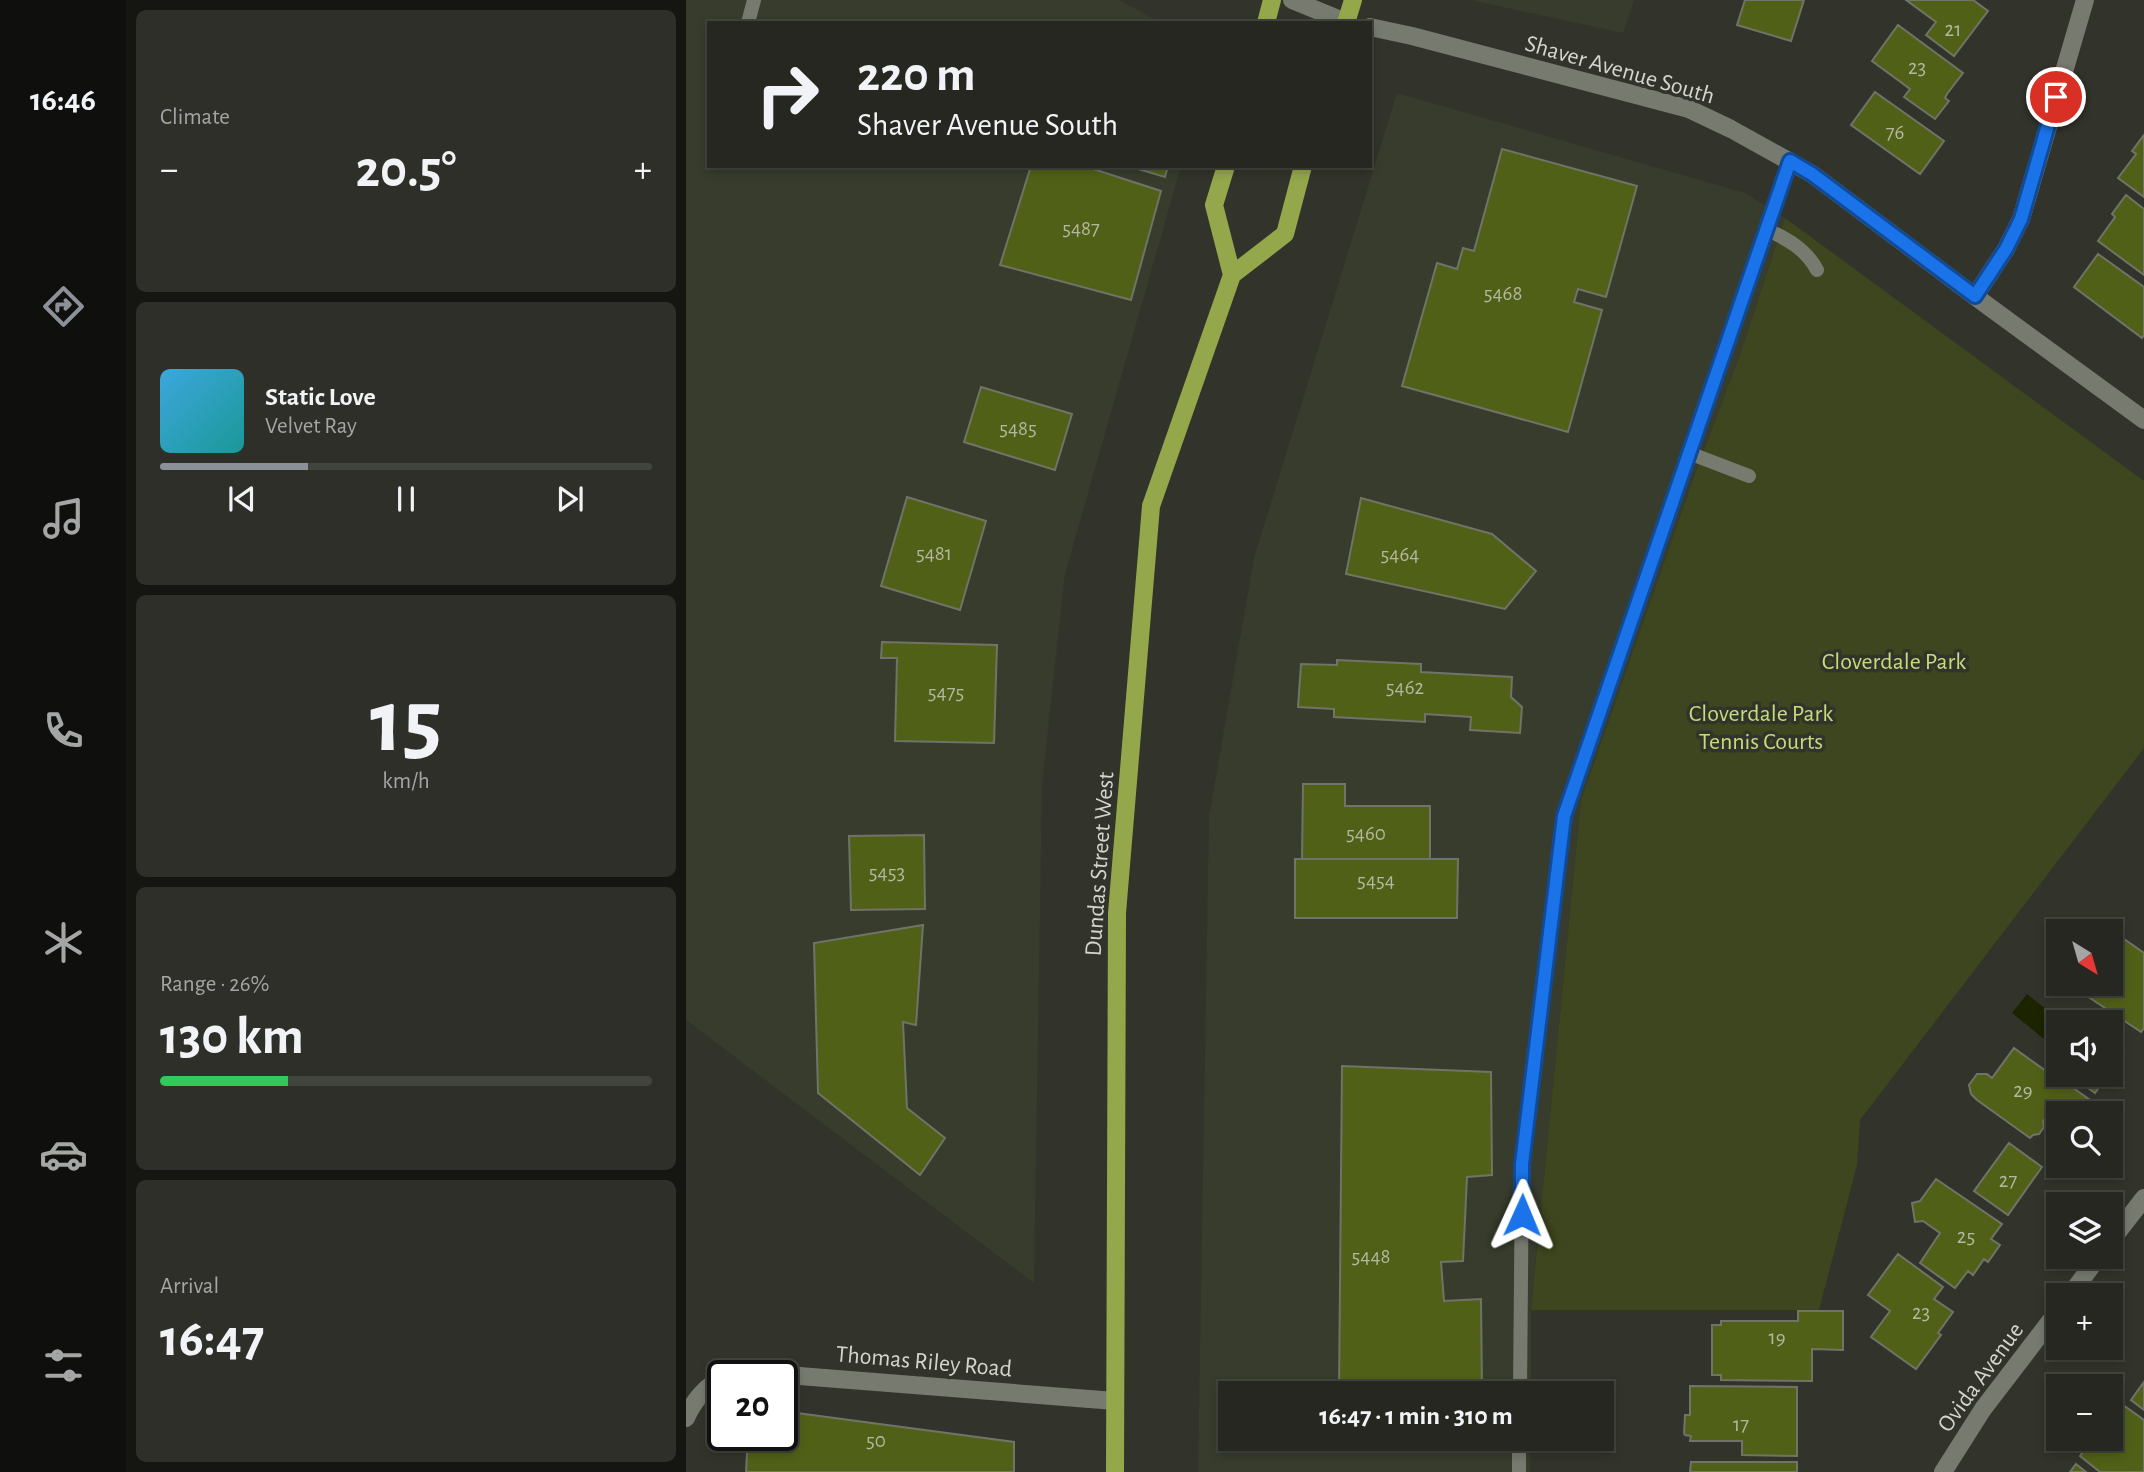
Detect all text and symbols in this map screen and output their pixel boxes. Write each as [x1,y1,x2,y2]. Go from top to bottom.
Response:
house number: 21 [1945,19,1961,40]
street label: Shaver Avenue South [1522,31,1717,108]
icon: right [742,49,833,140]
text: 220 m [857,51,976,100]
house number: 23 [1908,57,1926,78]
pin [2026,67,2086,127]
icon: arrive [2037,78,2075,116]
text: 16:46 [30,84,96,116]
text: Climate [160,106,230,129]
text: Shaver Avenue South [857,109,1118,141]
house number: 76 [1886,122,1904,143]
text: 20.5° [355,144,457,196]
text: − [160,151,178,189]
text: + [634,151,652,189]
house number: 5487 [1062,218,1100,239]
icon: directions [39,282,88,331]
house number: 5468 [1484,283,1522,304]
text: Static Love [265,384,376,410]
text: Velvet Ray [265,415,357,438]
house number: 5485 [999,418,1037,439]
icon: previous [223,480,261,518]
icon: pause [387,480,425,518]
icon: next [551,480,589,518]
icon: music [39,494,88,543]
house number: 5481 [916,543,952,564]
house number: 5464 [1381,544,1419,565]
park label: Cloverdale Park [1822,650,1966,674]
text: 15 [370,677,442,768]
house number: 5462 [1386,677,1424,698]
house number: 5475 [928,682,964,703]
park label: Cloverdale Park Tennis Courts [1689,702,1833,754]
icon: phone [39,706,88,755]
text: km/h [382,770,430,793]
street label: Dundas Street West [1082,771,1118,957]
house number: 5460 [1346,823,1386,844]
house number: 5453 [869,862,905,883]
house number: 5454 [1357,870,1395,891]
icon: climate [39,918,88,967]
north arrow [2046,919,2123,996]
map controls [2046,919,2123,1451]
text: Range · 26% [160,973,269,996]
button: sound [2046,1010,2123,1087]
text: 130 km [160,1011,304,1063]
house number: 29 [2013,1080,2033,1101]
button: search [2046,1101,2123,1178]
icon: car [39,1130,88,1179]
house number: 27 [1999,1170,2017,1191]
position arrow [1485,1178,1559,1252]
button: layers [2046,1192,2123,1269]
house number: 25 [1957,1226,1975,1247]
house number: 5448 [1352,1246,1390,1267]
text: Arrival [160,1275,219,1298]
button: + [2046,1283,2123,1360]
house number: 23 [1912,1302,1930,1323]
text: 16:47 [160,1313,264,1365]
street label: Ovida Avenue [1933,1318,2028,1437]
house number: 19 [1768,1327,1786,1348]
icon: filters [39,1341,88,1390]
street label: Thomas Riley Road [835,1342,1013,1382]
speed limit sign: 20 [707,1360,798,1451]
button: − [2046,1374,2123,1451]
text: 16:47 · 1 min · 310 m [1319,1403,1513,1429]
house number: 17 [1733,1414,1749,1435]
house number: 50 [866,1430,886,1451]

